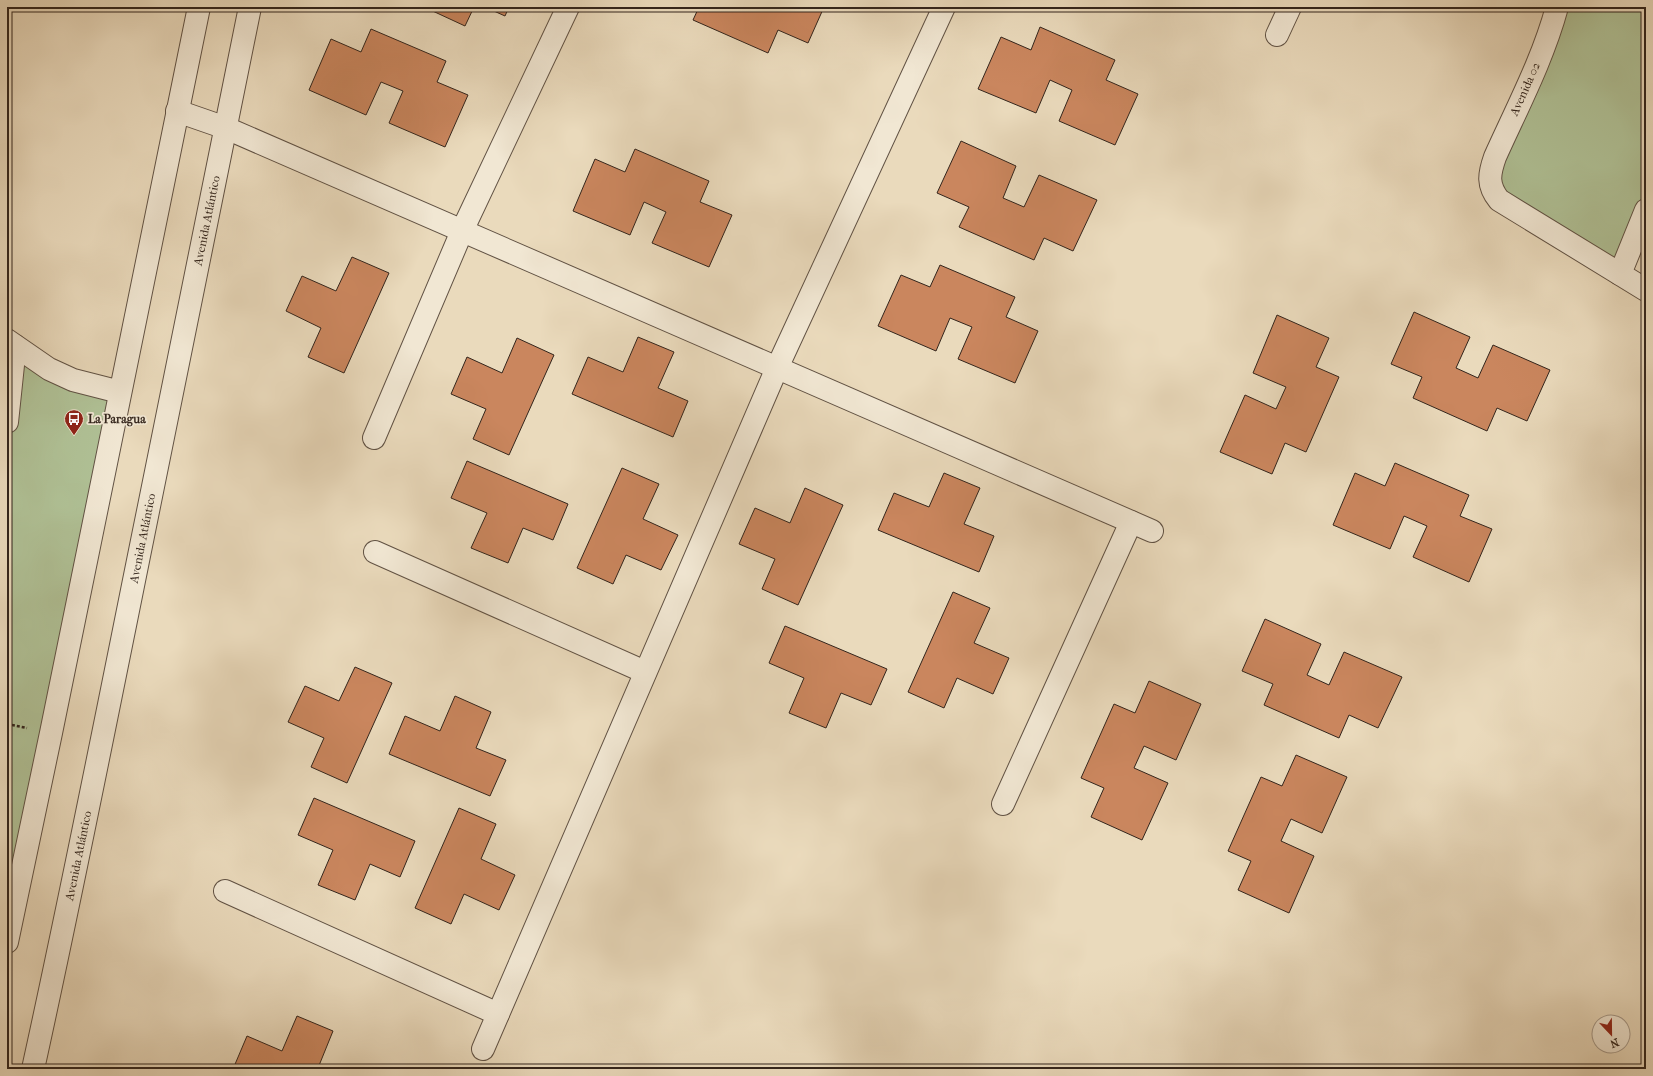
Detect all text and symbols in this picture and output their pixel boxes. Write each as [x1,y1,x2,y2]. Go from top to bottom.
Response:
street label: Avenida 02 [1507,60,1543,119]
street label: Avenida Atlántico [191,174,223,268]
bus stop icon: La Paragua [63,408,85,436]
place label: La Paragua [88,412,146,427]
street label: Avenida Atlántico [126,492,158,585]
street label: Avenida Atlántico [62,810,94,903]
north arrow [1591,1014,1631,1054]
text: N [1608,1035,1621,1051]

